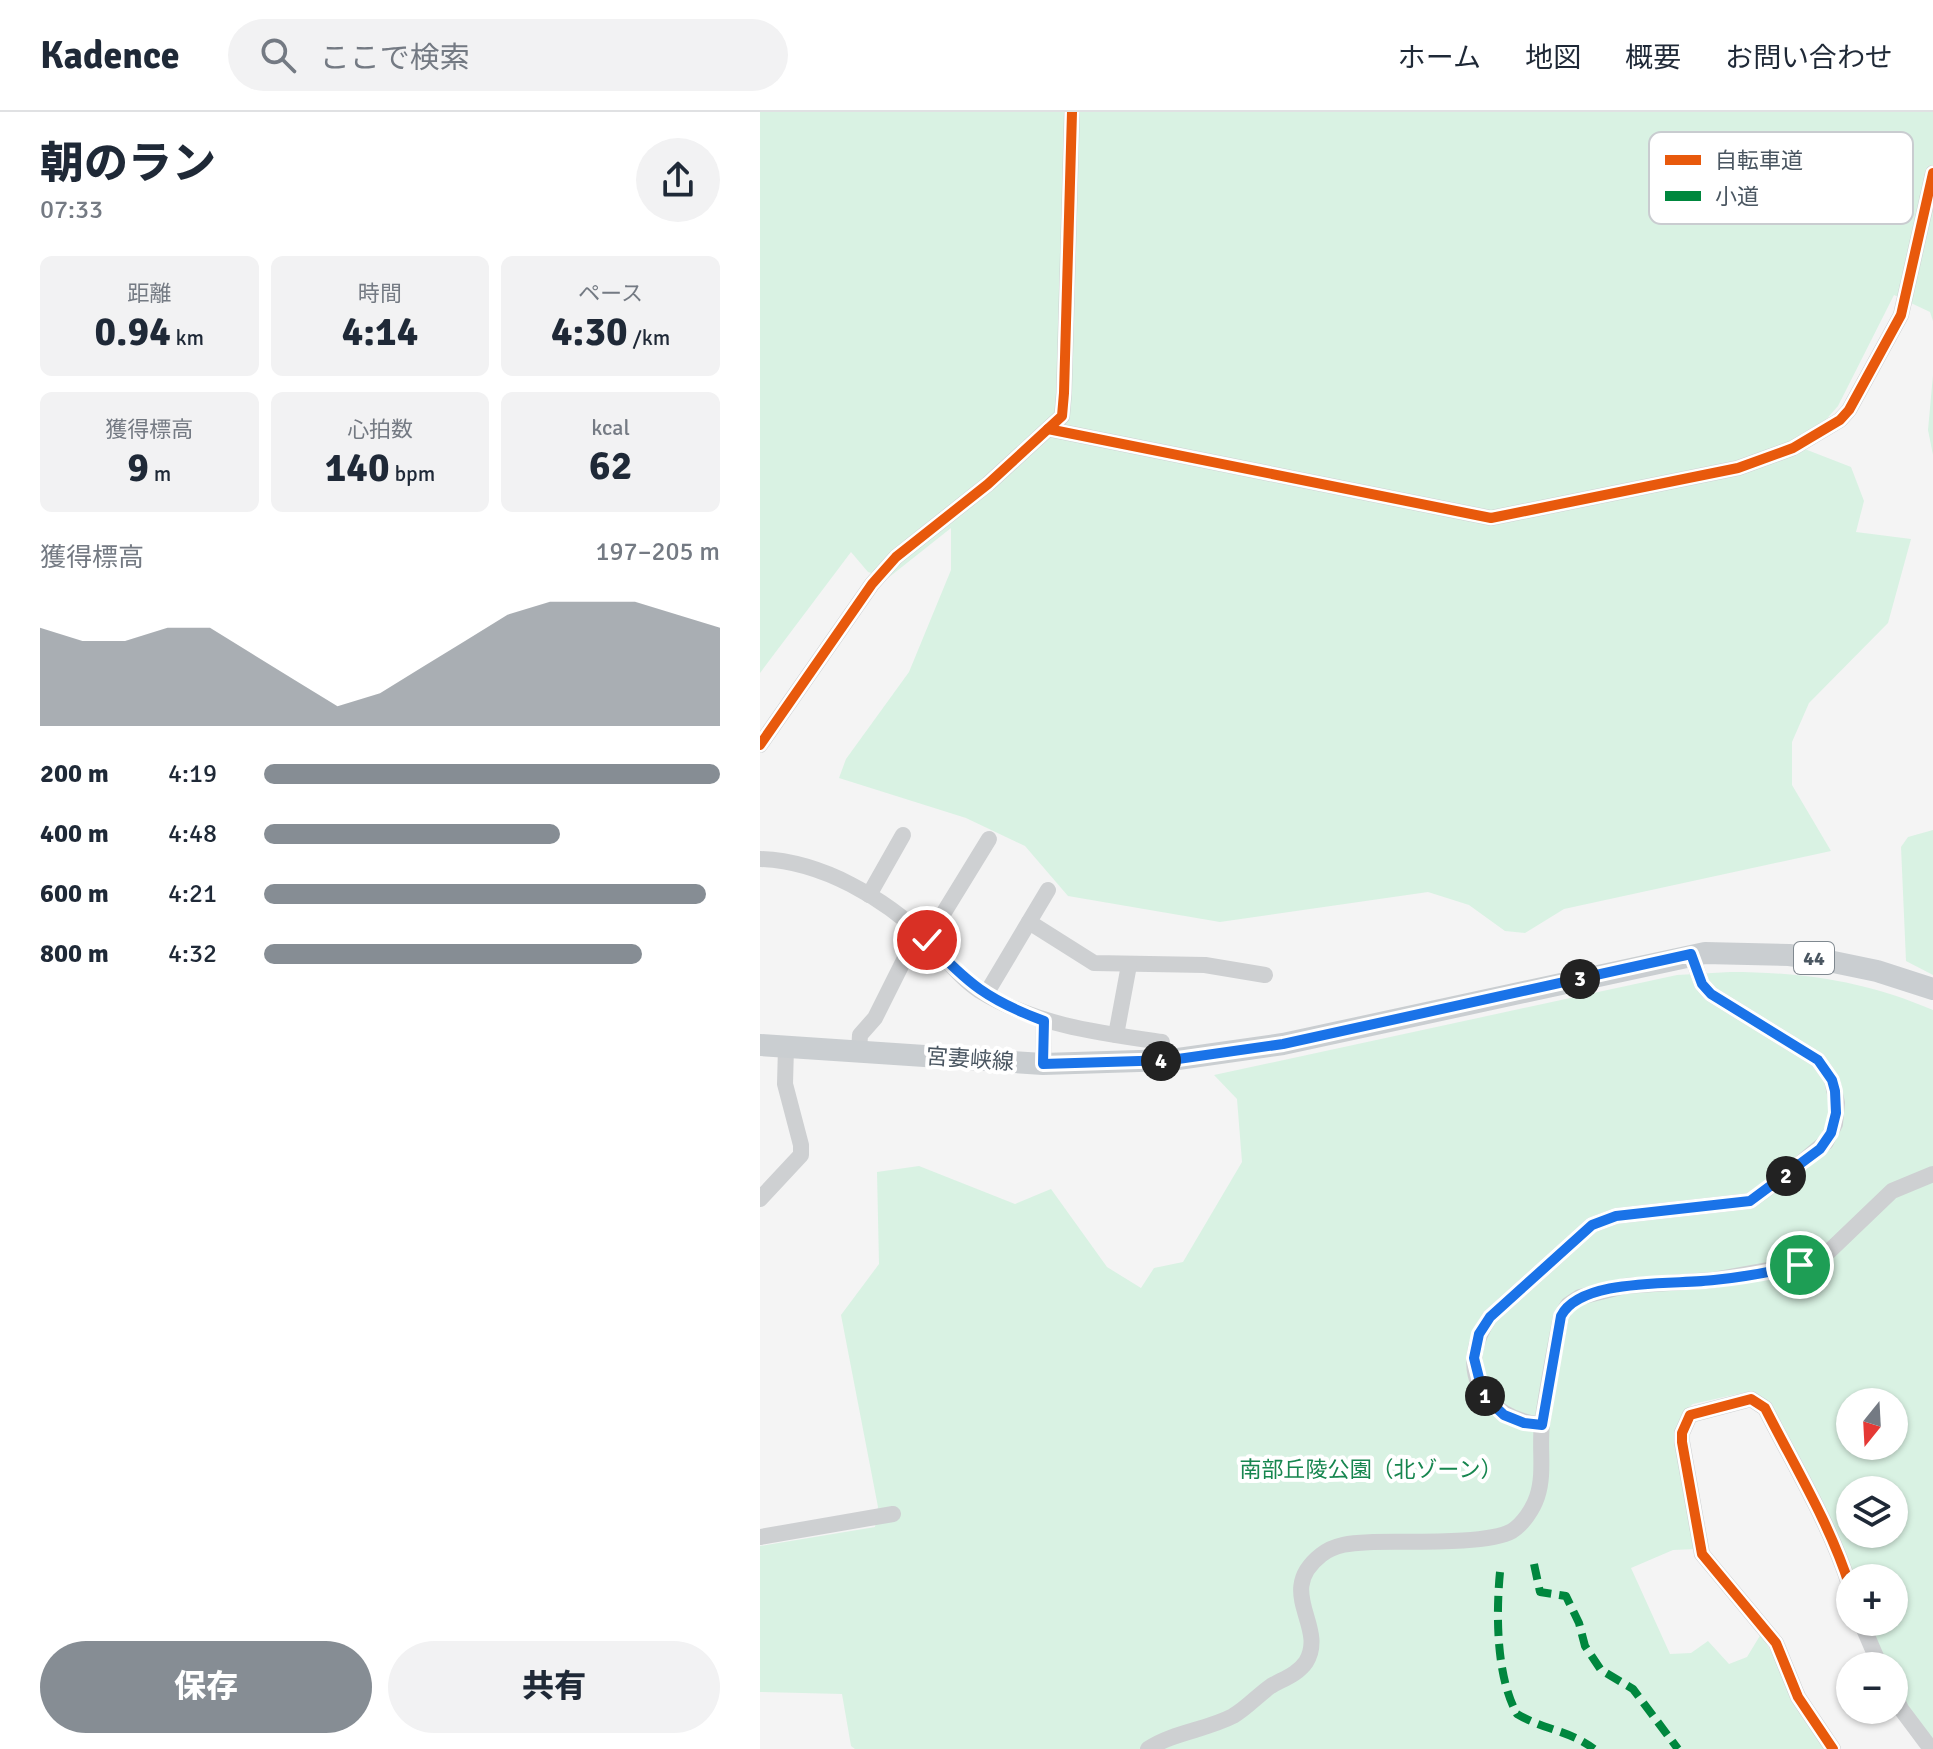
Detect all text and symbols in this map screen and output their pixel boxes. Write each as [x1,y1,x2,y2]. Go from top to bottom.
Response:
search box [228,19,788,91]
text: Kadence [40,32,180,79]
icon: search [256,33,300,77]
text: ここで検索 [320,40,470,77]
text: ホーム [1398,41,1481,75]
text: 地図 [1525,41,1581,75]
text: 概要 [1625,41,1681,75]
text: お問い合わせ [1725,41,1893,75]
legend [1649,132,1913,224]
text: 朝のラン [40,137,216,191]
button: share [636,138,720,222]
text: 自転車道 [1715,147,1803,174]
text: 小道 [1715,183,1759,210]
text: 07:33 [40,194,103,226]
text: 距離 [127,280,171,307]
text: 時間 [358,280,402,307]
text: ペース [578,280,643,307]
text: 0.94 [94,307,171,357]
text: 4:14 [342,307,418,357]
text: 4:30 [551,307,628,357]
text: km [171,324,204,351]
text: /km [628,324,670,351]
text: kcal [591,414,630,441]
text: 獲得標高 [105,416,193,443]
text: 心拍数 [347,416,413,443]
text: 62 [589,441,632,491]
text: 9 [127,443,149,493]
text: 140 [325,443,390,493]
text: m [149,460,171,487]
text: bpm [390,460,435,487]
text: 197–205 m [596,536,720,568]
text: 獲得標高 [40,542,144,574]
text: 200 m [40,758,109,790]
text: 4:19 [168,758,217,790]
text: 400 m [40,818,109,850]
text: 4:48 [168,818,217,850]
text: 600 m [40,878,109,910]
text: 4:21 [168,878,217,910]
pin [893,906,961,974]
icon: check [905,918,949,962]
text: 800 m [40,938,109,970]
text: 4:32 [168,938,217,970]
road number: 44 [1794,942,1834,974]
pin: 3 [1560,959,1600,999]
text: 3 [1574,965,1586,992]
pin: 4 [1141,1041,1181,1081]
street label: 宮妻峡線 [925,1042,1015,1076]
text: 4 [1155,1047,1167,1074]
pin: 2 [1766,1156,1806,1196]
text: 2 [1780,1162,1792,1189]
pin [1766,1231,1834,1299]
icon: arrive [1778,1243,1822,1287]
pin: 1 [1465,1376,1505,1416]
text: 1 [1479,1382,1491,1409]
north arrow [1836,1388,1908,1460]
map controls [1836,1388,1908,1724]
park label: 南部丘陵公園（北ゾーン） [1240,1456,1502,1483]
button: layers [1836,1476,1908,1548]
button: + [1836,1564,1908,1636]
button: 保存 [40,1641,372,1733]
button: 共有 [388,1641,720,1733]
button: − [1836,1652,1908,1724]

